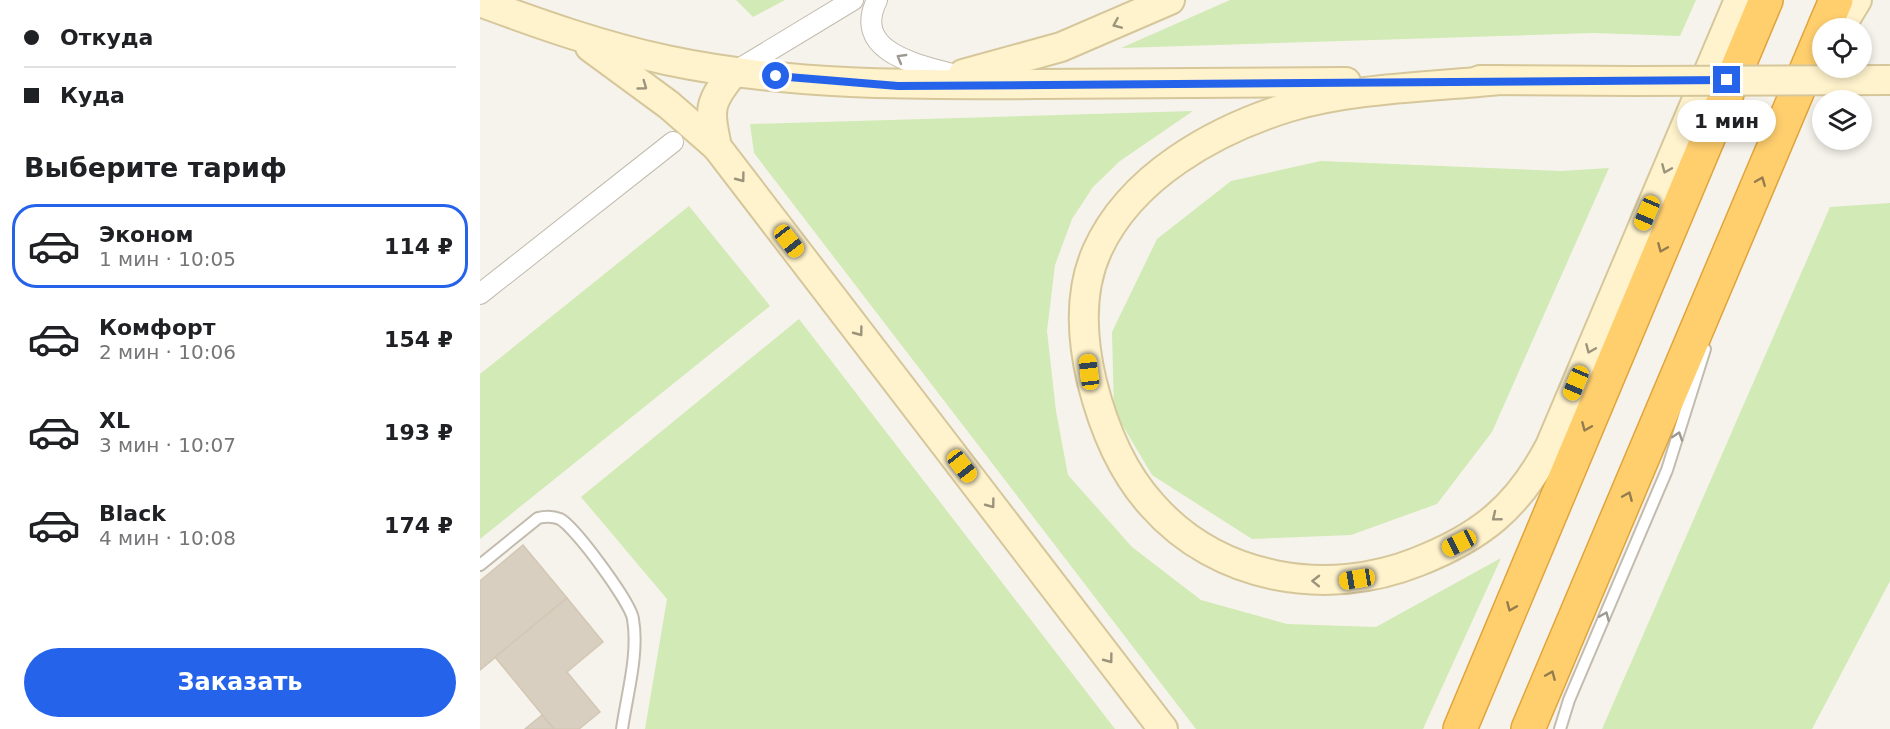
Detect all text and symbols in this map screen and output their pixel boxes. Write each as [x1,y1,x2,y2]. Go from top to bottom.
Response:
one-way arrow [1112,17,1123,29]
map controls [1812,18,1872,150]
button: locate [1812,18,1872,78]
text: Откуда [60,25,153,50]
one-way arrow [897,53,907,65]
route start [762,62,789,89]
route end [1713,66,1740,93]
one-way arrow [636,79,647,90]
text: Куда [60,83,125,108]
button: layers [1812,90,1872,150]
callout: 1 мин [1678,101,1776,143]
text: 1 мин [1694,109,1759,133]
text: Выберите тариф [24,152,287,183]
one-way arrow [1661,163,1673,174]
one-way arrow [733,171,744,182]
one-way arrow [1754,176,1766,187]
car [1632,193,1662,233]
icon: car [27,219,81,273]
car [771,221,807,261]
text: Эконом [99,222,194,247]
text: 114 ₽ [384,234,453,259]
one-way arrow [1657,241,1669,252]
text: 1 мин · 10:05 [99,247,236,271]
icon: car [27,312,81,366]
text: Комфорт [99,315,216,340]
one-way arrow [852,326,863,337]
text: 154 ₽ [384,327,453,352]
text: 2 мин · 10:06 [99,340,236,364]
one-way arrow [1585,343,1597,354]
car [1078,353,1100,391]
car [1561,363,1591,403]
icon: car [27,405,81,459]
text: XL [99,408,130,433]
text: 193 ₽ [384,420,453,445]
one-way arrow [1581,421,1593,432]
one-way arrow [1671,431,1683,442]
text: 3 мин · 10:07 [99,433,236,457]
car [944,446,980,486]
one-way arrow [1621,491,1633,502]
one-way arrow [983,497,994,508]
icon: car [27,498,81,552]
text: Black [99,501,166,526]
one-way arrow [1492,510,1503,521]
text: 174 ₽ [384,513,453,538]
text: 4 мин · 10:08 [99,526,236,550]
car [1439,527,1479,559]
car [1338,567,1376,591]
one-way arrow [1312,575,1321,588]
one-way arrow [1506,601,1518,612]
one-way arrow [1598,612,1610,623]
button: Заказать [24,648,456,717]
one-way arrow [1102,652,1113,663]
one-way arrow [1544,671,1556,682]

